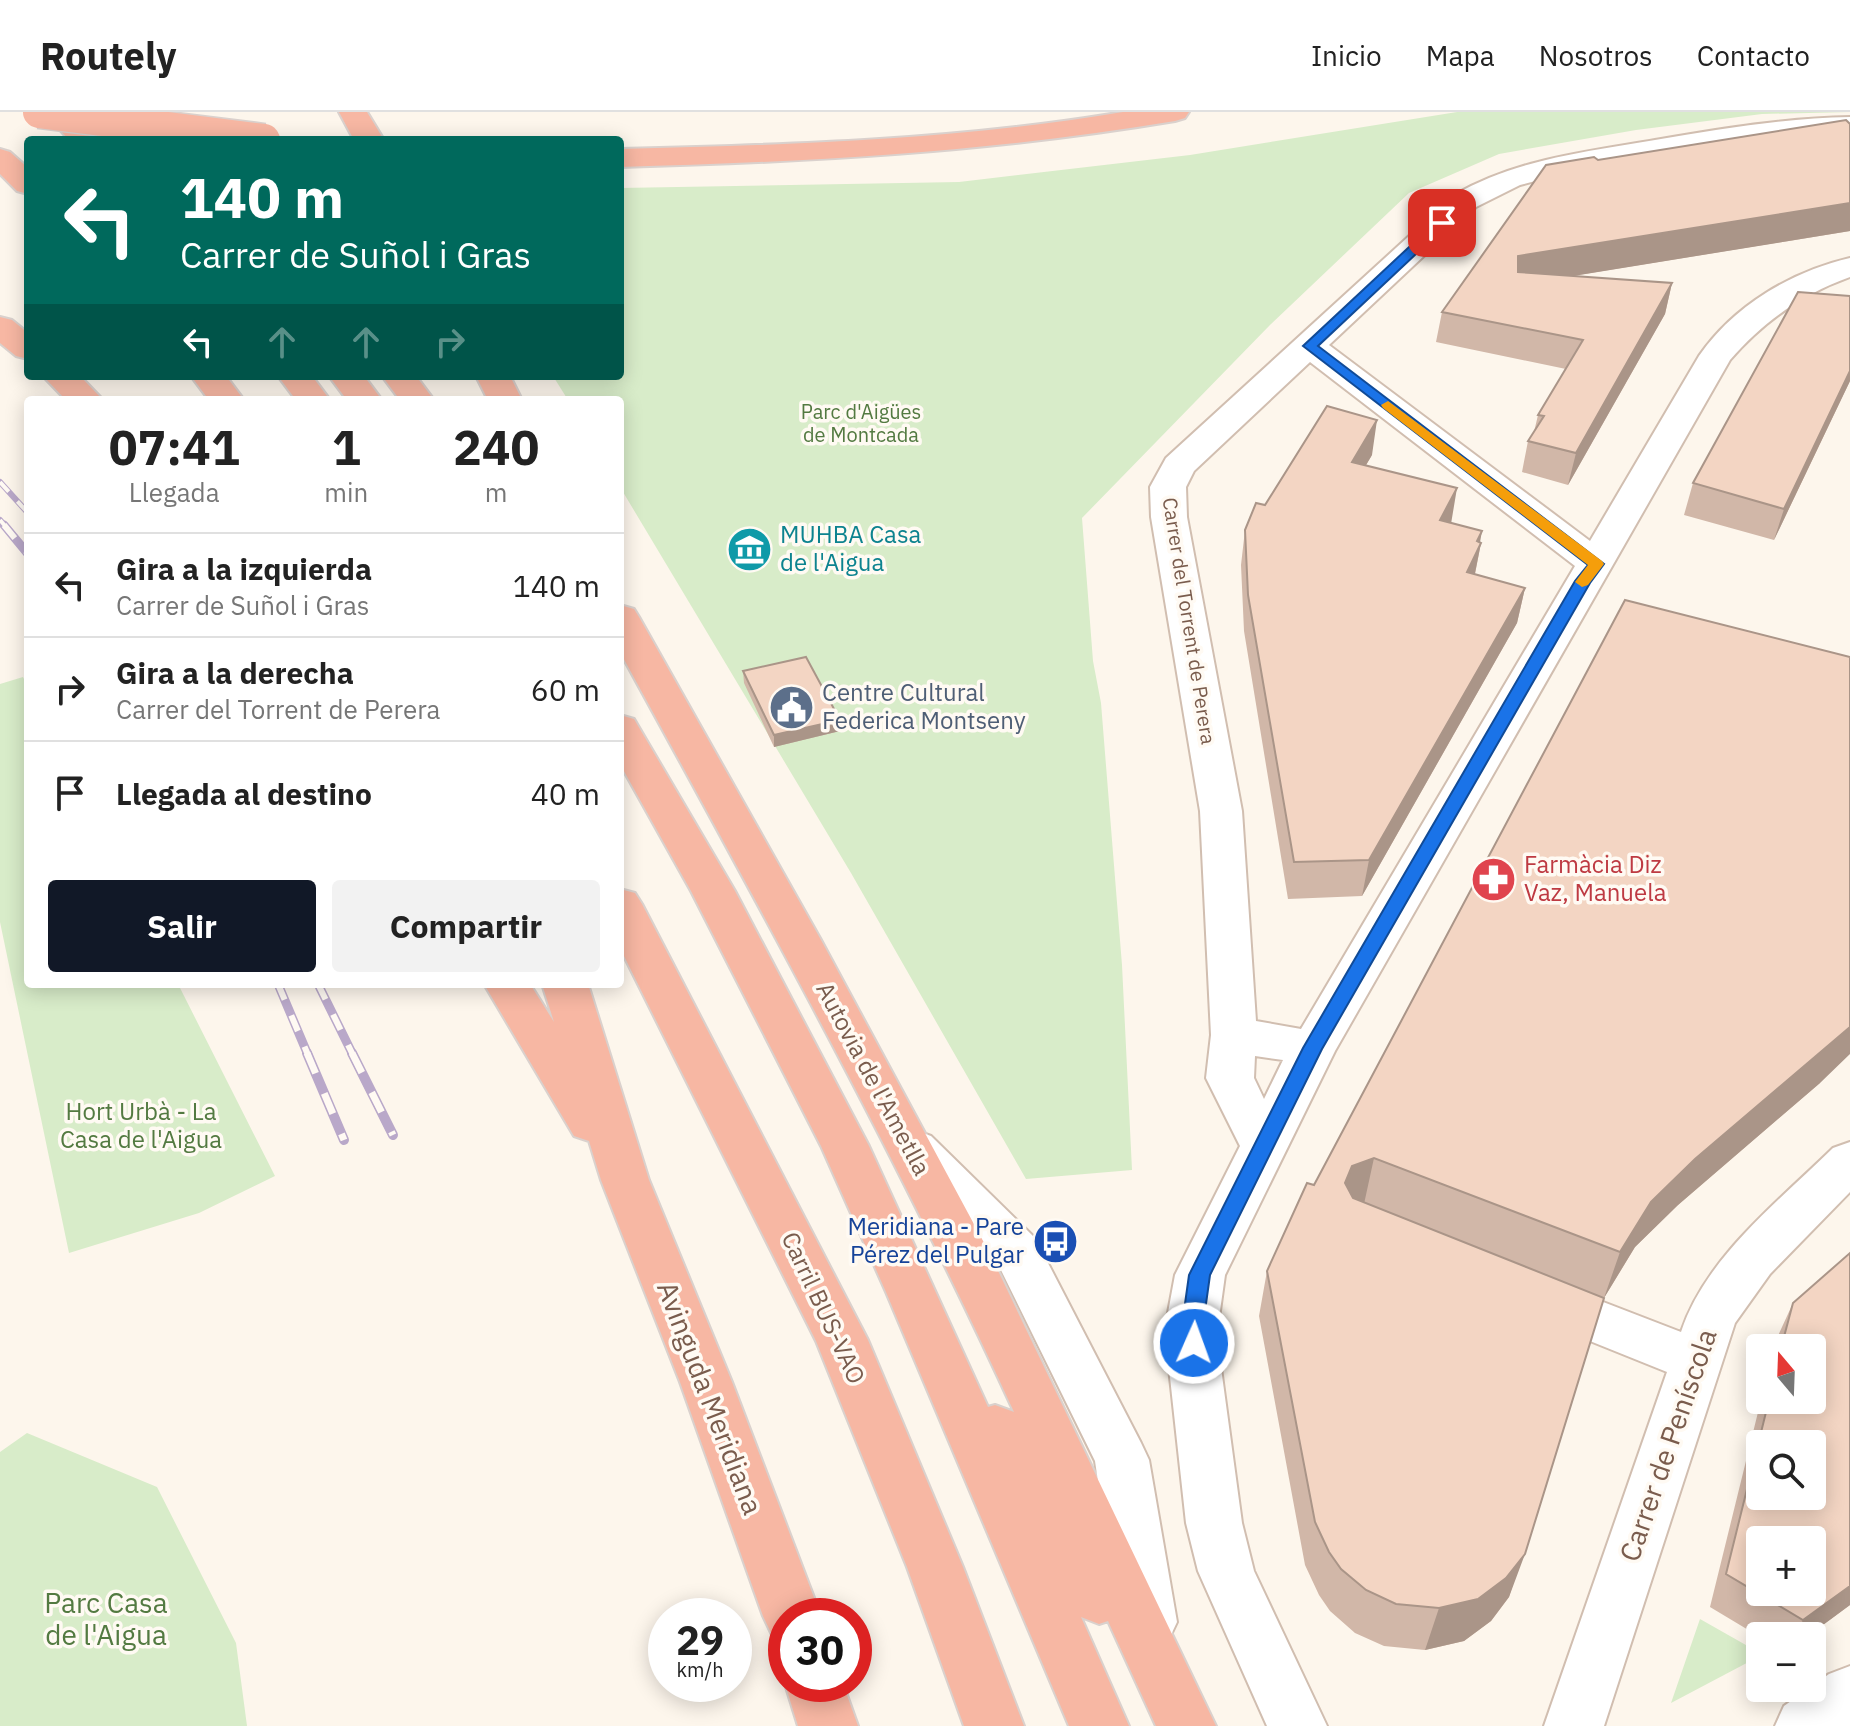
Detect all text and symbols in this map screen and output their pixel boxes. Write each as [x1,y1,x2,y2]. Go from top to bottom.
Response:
text: Routely [40,31,176,80]
text: Inicio [1311,37,1382,74]
text: Mapa [1426,37,1495,74]
text: Nosotros [1539,37,1653,74]
text: Contacto [1697,37,1810,74]
text: 140 m [180,161,344,233]
icon: left [48,168,152,272]
pin [1408,189,1476,257]
icon: arrive [1420,201,1464,245]
text: Carrer de Suñol i Gras [180,231,531,278]
icon: left [176,320,220,364]
icon: ahead [260,320,304,364]
icon: ahead [344,320,388,364]
icon: right [428,320,472,364]
park label: Parc d'Aigües de Montcada [801,398,921,448]
text: 07:41 [109,416,240,478]
text: 1 [332,416,361,478]
text: 240 [453,416,539,478]
text: Llegada [129,475,220,509]
text: min [324,475,368,509]
text: m [485,475,507,509]
street label: Carrer del Torrent de Perera [1157,496,1222,747]
place label: MUHBA Casa de l'Aigua [780,518,922,578]
museum icon: MUHBA Casa de l'Aigua [725,525,773,573]
text: Gira a la izquierda [116,549,372,588]
icon: left [48,563,92,607]
text: 140 m [513,566,600,605]
text: Carrer de Suñol i Gras [116,588,370,622]
text: Gira a la derecha [116,653,354,692]
icon: right [48,667,92,711]
text: 60 m [531,670,600,709]
place label: Centre Cultural Federica Montseny [822,676,1026,736]
public building icon: Centre Cultural Federica Montseny [767,683,815,731]
text: Carrer del Torrent de Perera [116,692,441,726]
icon: arrive [48,771,92,815]
text: Llegada al destino [116,774,372,813]
text: 40 m [531,774,600,813]
place label: Farmàcia Diz Vaz, Manuela [1524,848,1667,908]
pharmacy icon: Farmàcia Diz Vaz, Manuela [1469,855,1517,903]
button: Salir [48,880,316,972]
button: Compartir [332,880,600,972]
street label: Autovia de l'Ametlla [809,976,938,1181]
park label: Hort Urbà - La Casa de l'Aigua [60,1095,222,1155]
place label: Meridiana - Pare Pérez del Pulgar [847,1210,1024,1270]
bus stop icon: Meridiana - Pare Pérez del Pulgar [1031,1217,1079,1265]
street label: Carril BUS-VAO [775,1226,873,1389]
street label: Avinguda Meridiana [649,1276,772,1520]
position arrow [1152,1301,1236,1385]
street label: Carrer de Peníscola [1610,1324,1725,1566]
north arrow [1746,1334,1826,1414]
map controls [1746,1334,1826,1702]
button: search [1746,1430,1826,1510]
button: + [1746,1526,1826,1606]
park label: Parc Casa de l'Aigua [44,1584,168,1653]
speed limit sign: 30 [768,1598,872,1702]
text: 29 [676,1614,724,1666]
button: − [1746,1622,1826,1702]
text: km/h [676,1656,724,1683]

